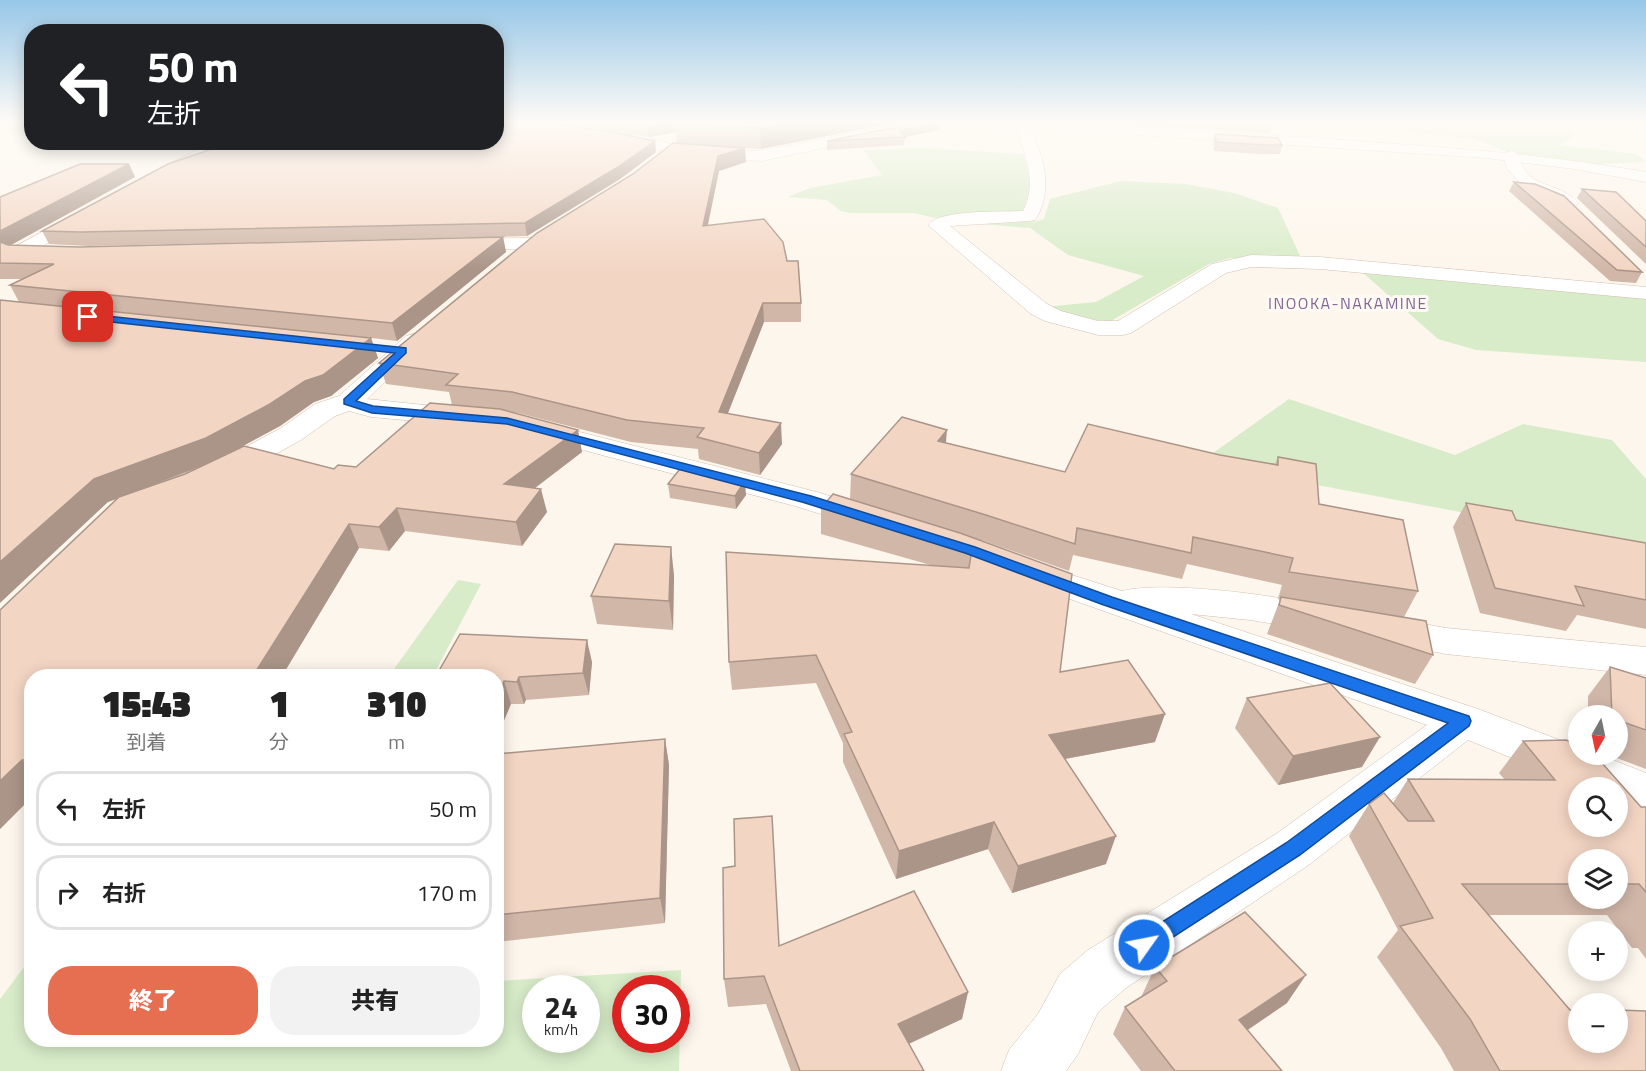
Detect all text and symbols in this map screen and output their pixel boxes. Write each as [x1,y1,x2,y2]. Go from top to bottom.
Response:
text: 50 m [147,34,239,98]
icon: left [48,48,126,126]
text: 左折 [147,92,201,133]
pin [62,291,113,342]
district label: INOOKA-NAKAMINE [1268,291,1428,315]
icon: arrive [71,300,104,333]
text: 15:43 [102,676,191,731]
text: 1 [269,676,289,731]
text: 310 [367,676,426,731]
north arrow [1568,705,1628,765]
map controls [1568,705,1628,1053]
text: 到着 [127,726,167,757]
text: 分 [269,726,289,757]
text: m [388,726,405,757]
button: search [1568,777,1628,837]
icon: left [51,792,84,825]
text: 左折 [102,792,146,826]
text: 50 m [429,792,477,826]
button: layers [1568,849,1628,909]
icon: right [51,876,84,909]
text: 右折 [102,876,146,910]
text: 170 m [417,876,477,910]
position arrow [1112,913,1176,977]
button: + [1568,921,1628,981]
button: 終了 [48,966,258,1035]
button: 共有 [270,966,480,1035]
speed limit sign: 30 [612,975,690,1053]
text: 24 [544,984,578,1030]
button: − [1568,993,1628,1053]
text: km/h [544,1018,578,1041]

